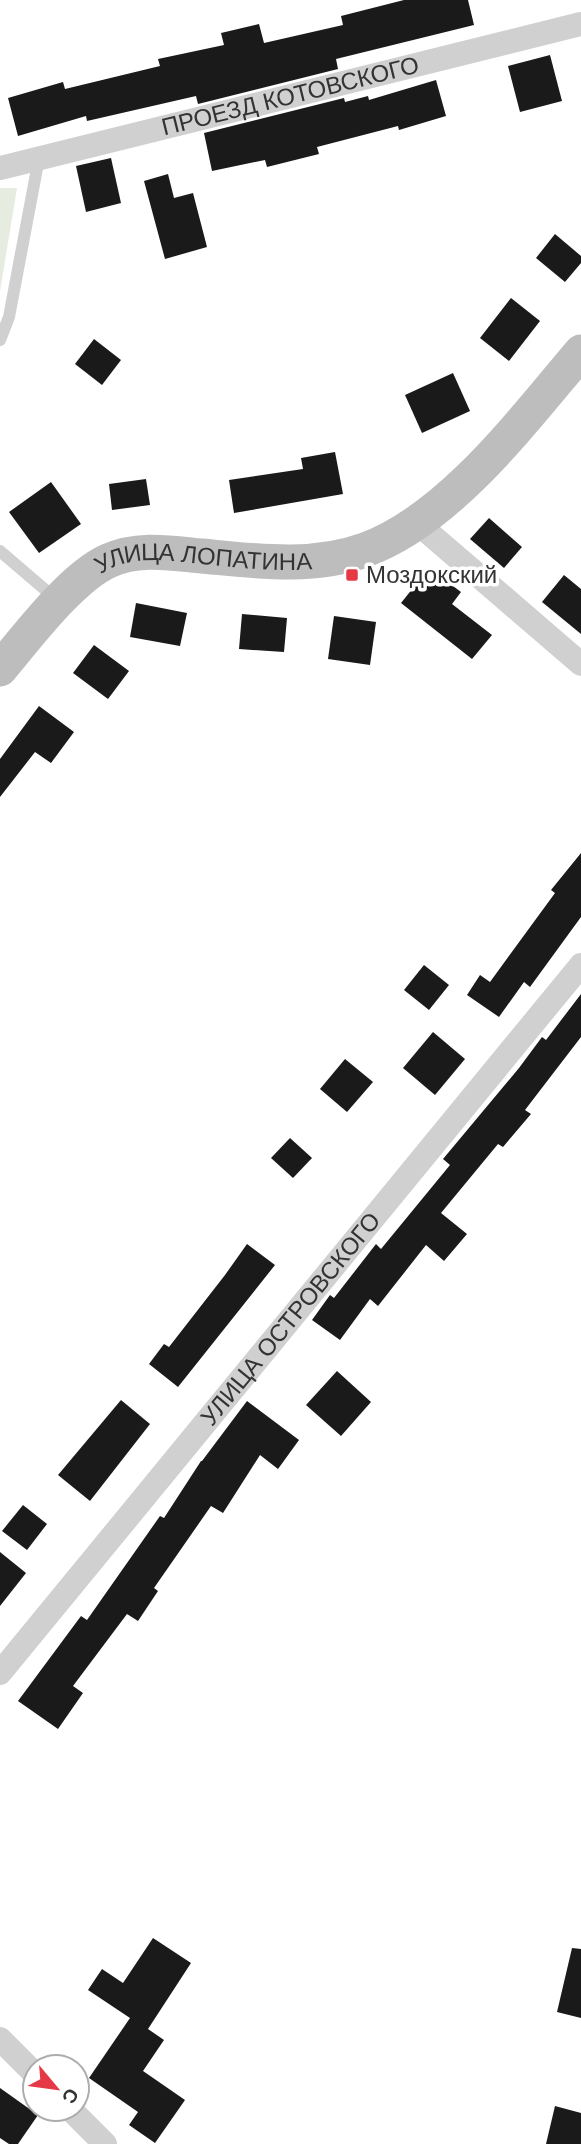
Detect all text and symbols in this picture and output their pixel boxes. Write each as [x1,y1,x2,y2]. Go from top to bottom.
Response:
street label: ПРОЕЗД КОТОВСКОГО [159,51,422,140]
street label: УЛИЦА ЛОПАТИНА [90,538,313,579]
place label: Моздокский [366,561,497,588]
marker: Моздокский [344,567,360,583]
street label: УЛИЦА ОСТРОВСКОГО [195,1207,385,1430]
north arrow [21,2053,91,2123]
text: С [58,2085,83,2107]

